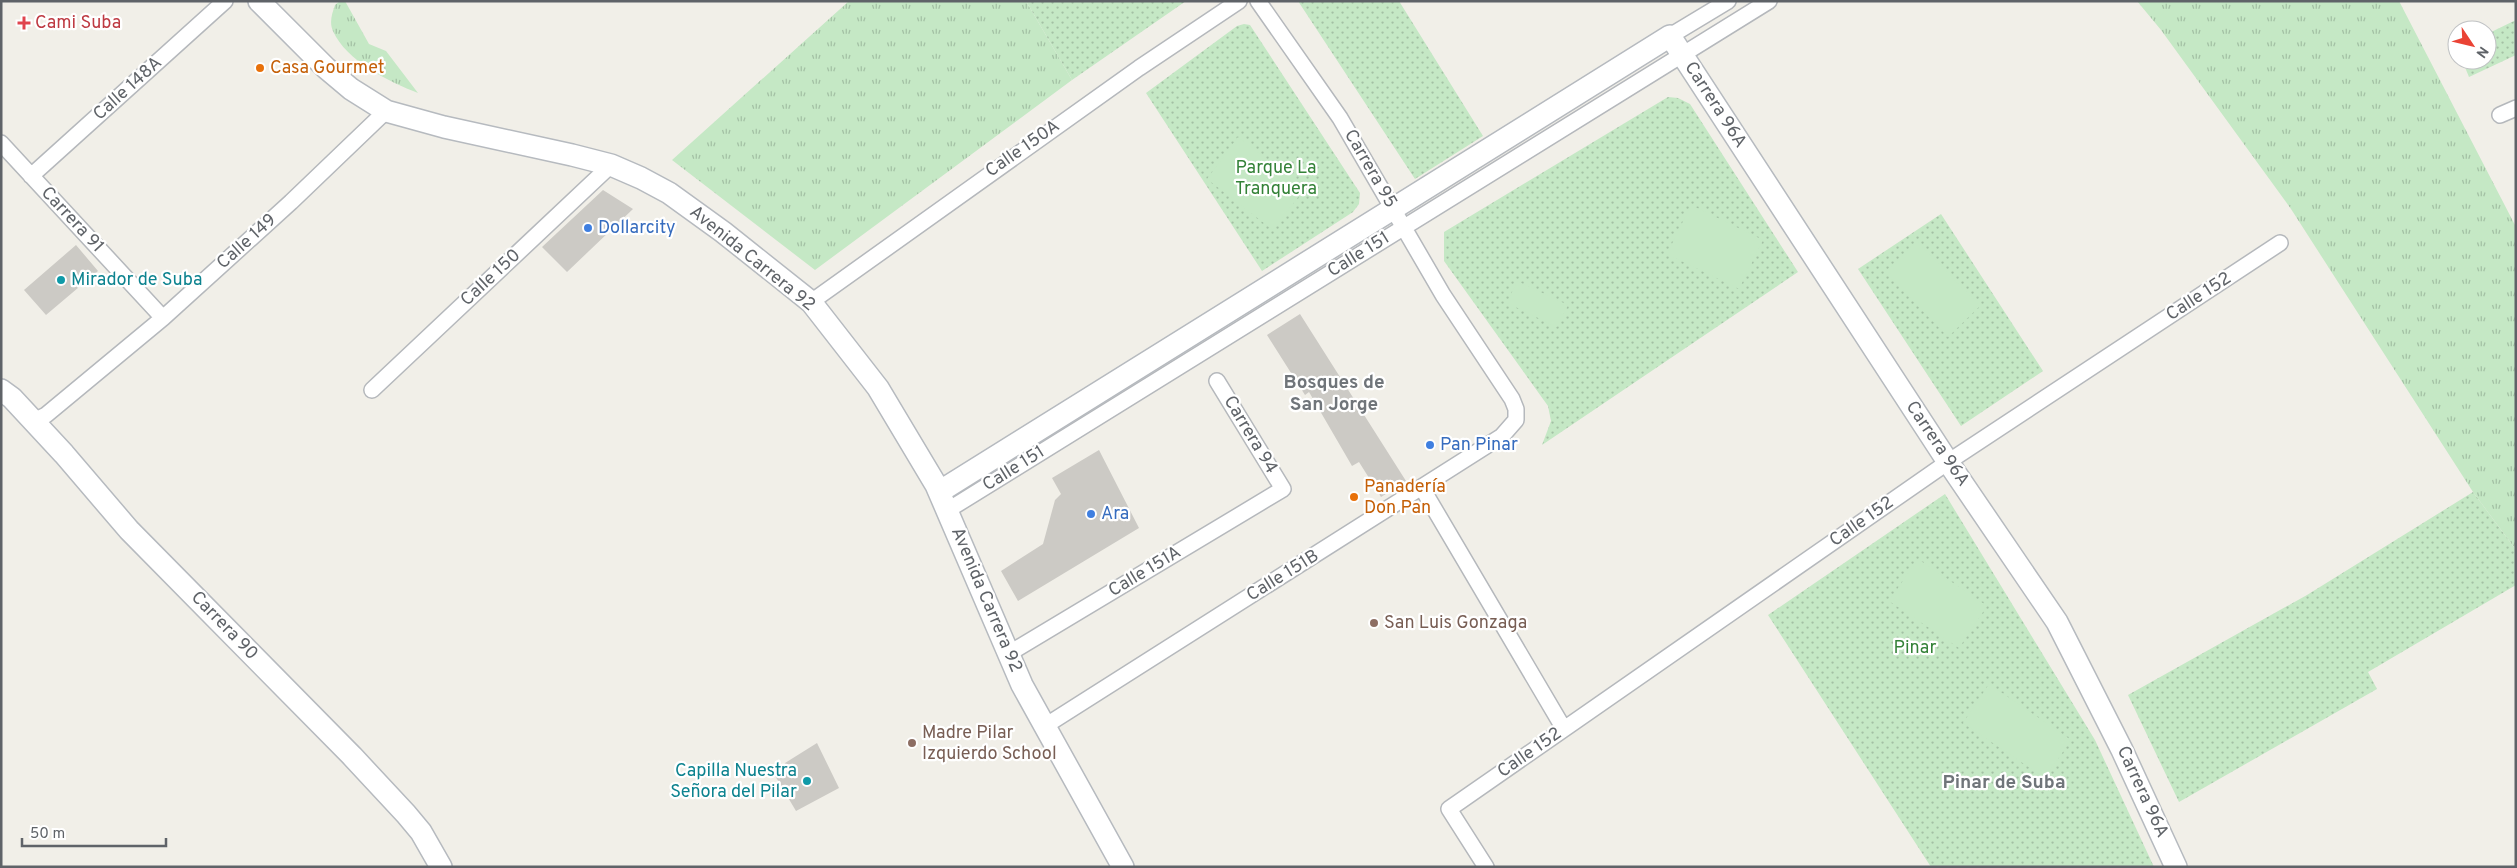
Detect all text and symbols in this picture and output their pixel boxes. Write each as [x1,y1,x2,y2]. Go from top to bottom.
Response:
place label: Cami Suba [35,12,121,35]
marker: Cami Suba [17,16,31,30]
north arrow [2447,20,2497,70]
text: N [2472,43,2491,61]
street label: Calle 148A [89,52,167,126]
place label: Casa Gourmet [270,57,385,80]
street label: Carrera 96A [1679,57,1751,153]
marker: Casa Gourmet [254,62,266,74]
street label: Calle 150A [981,115,1065,183]
street label: Carrera 95 [1338,126,1402,212]
park label: Parque La Tranquera [1235,157,1317,201]
street label: Carrera 91 [35,182,109,258]
street label: Avenida Carrera 92 [684,201,820,317]
street label: Calle 149 [212,209,282,275]
place label: Dollarcity [598,217,675,240]
marker: Dollarcity [582,222,594,234]
street label: Calle 151 [1324,227,1394,283]
street label: Calle 150 [456,244,526,312]
street label: Calle 152 [2162,267,2236,327]
place label: Mirador de Suba [71,269,203,292]
marker: Mirador de Suba [55,274,67,286]
district label: Bosques de San Jorge [1283,371,1385,417]
street label: Carrera 94 [1218,392,1282,478]
street label: Carrera 96A [1900,397,1974,491]
place label: Pan Pinar [1440,434,1518,457]
marker: Pan Pinar [1424,439,1436,451]
street label: Calle 151 [979,441,1049,497]
place label: Panadería Don Pan [1364,476,1446,520]
marker: Panadería Don Pan [1348,491,1360,503]
street label: Calle 152 [1825,492,1899,552]
place label: Ara [1101,503,1129,526]
marker: Ara [1085,508,1097,520]
street label: Avenida Carrera 92 [945,524,1027,676]
street label: Calle 151A [1104,541,1186,603]
street label: Calle 151B [1243,545,1323,607]
street label: Carrera 90 [185,587,263,665]
place label: San Luis Gonzaga [1384,612,1527,635]
marker: San Luis Gonzaga [1368,617,1380,629]
park label: Pinar [1894,637,1936,660]
place label: Madre Pilar Izquierdo School [922,722,1057,766]
street label: Calle 152 [1493,723,1567,783]
marker: Madre Pilar Izquierdo School [906,737,918,749]
street label: Carrera 96A [2111,743,2173,841]
place label: Capilla Nuestra Señora del Pilar [670,760,797,804]
district label: Pinar de Suba [1943,771,2065,795]
marker: Capilla Nuestra Señora del Pilar [801,775,813,787]
scale bar [22,816,166,848]
text: 50 m [30,825,65,844]

